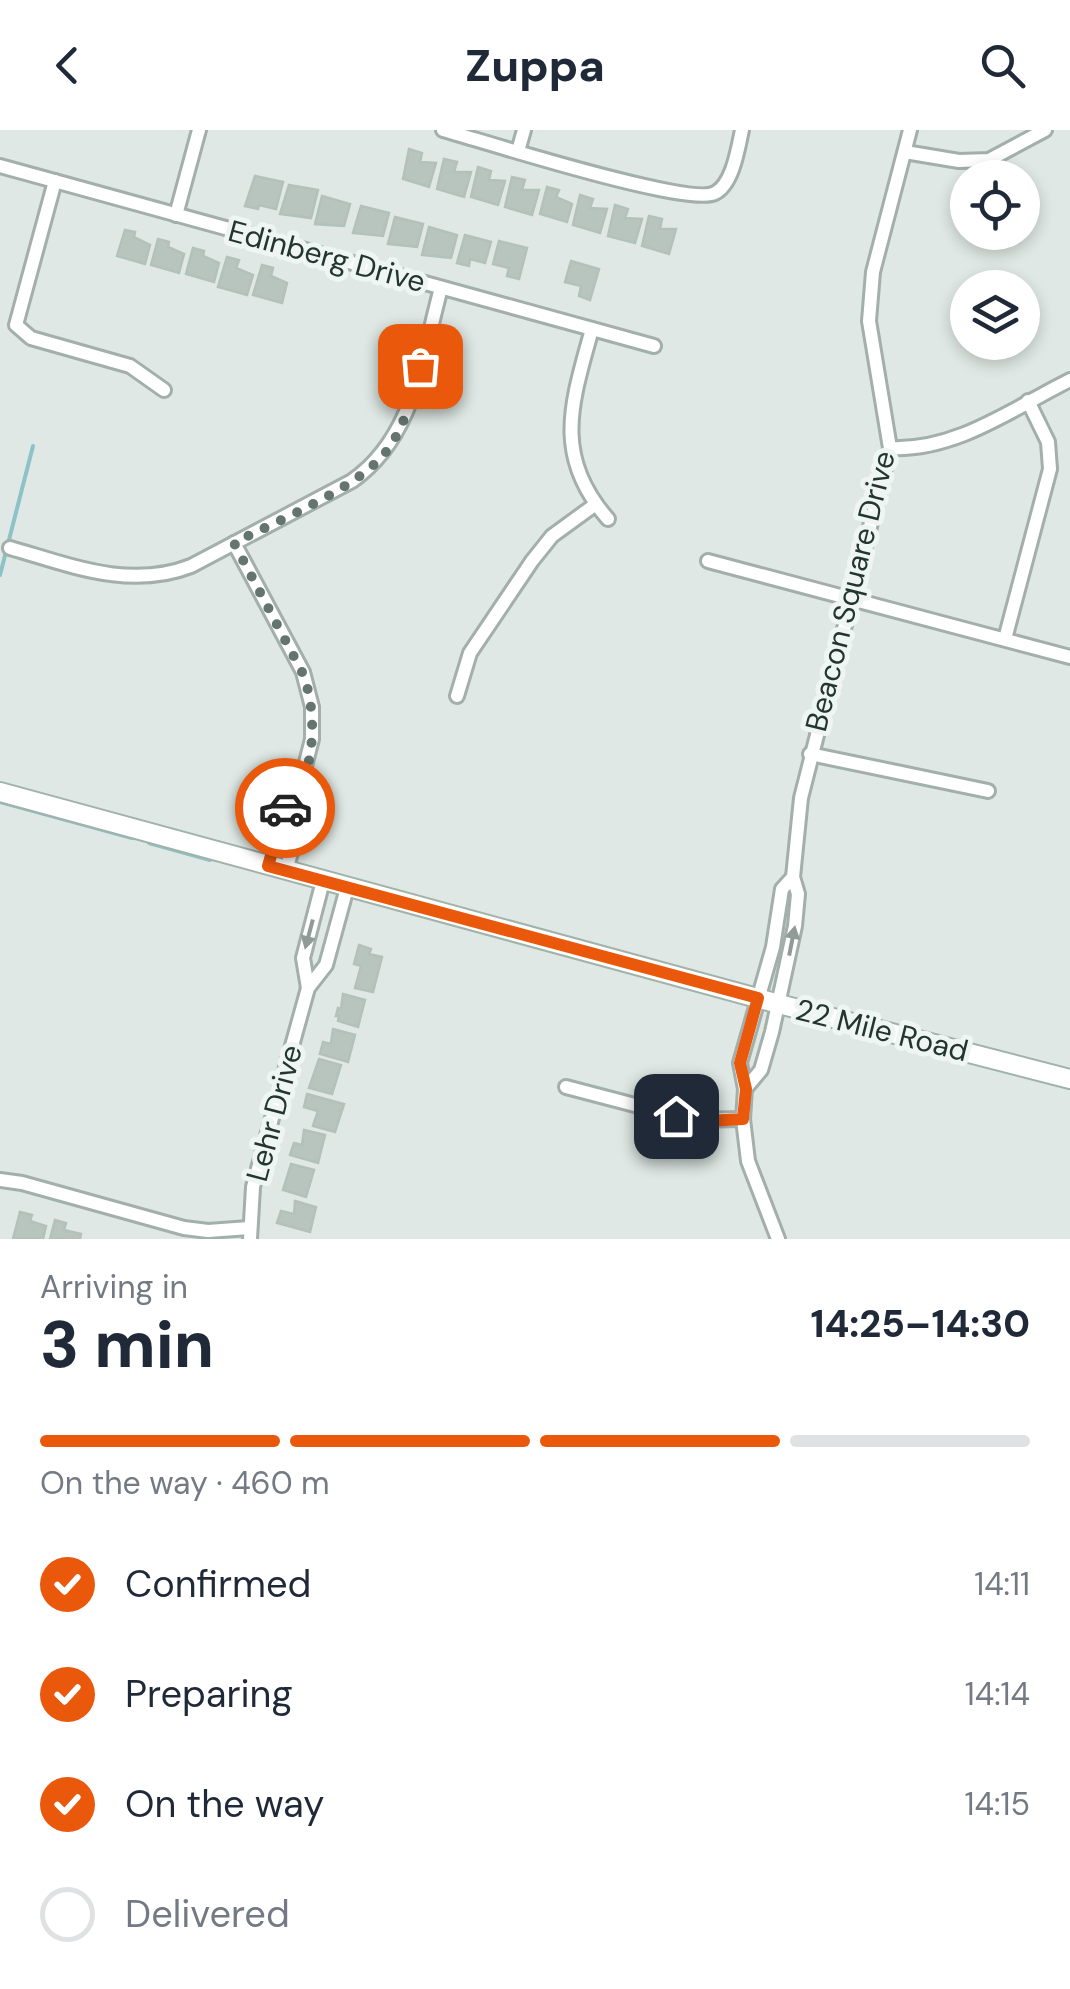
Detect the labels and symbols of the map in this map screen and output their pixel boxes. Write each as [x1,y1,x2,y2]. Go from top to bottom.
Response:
street label: Edinberg Drive [224,211,430,301]
pin [378,324,463,409]
street label: Beacon Square Drive [796,447,904,735]
courier [235,758,335,858]
one-way arrow [301,919,317,950]
one-way arrow [785,924,800,956]
street label: 22 Mile Road [792,990,972,1070]
street label: Lehr Drive [237,1041,311,1185]
pin [634,1074,719,1159]

